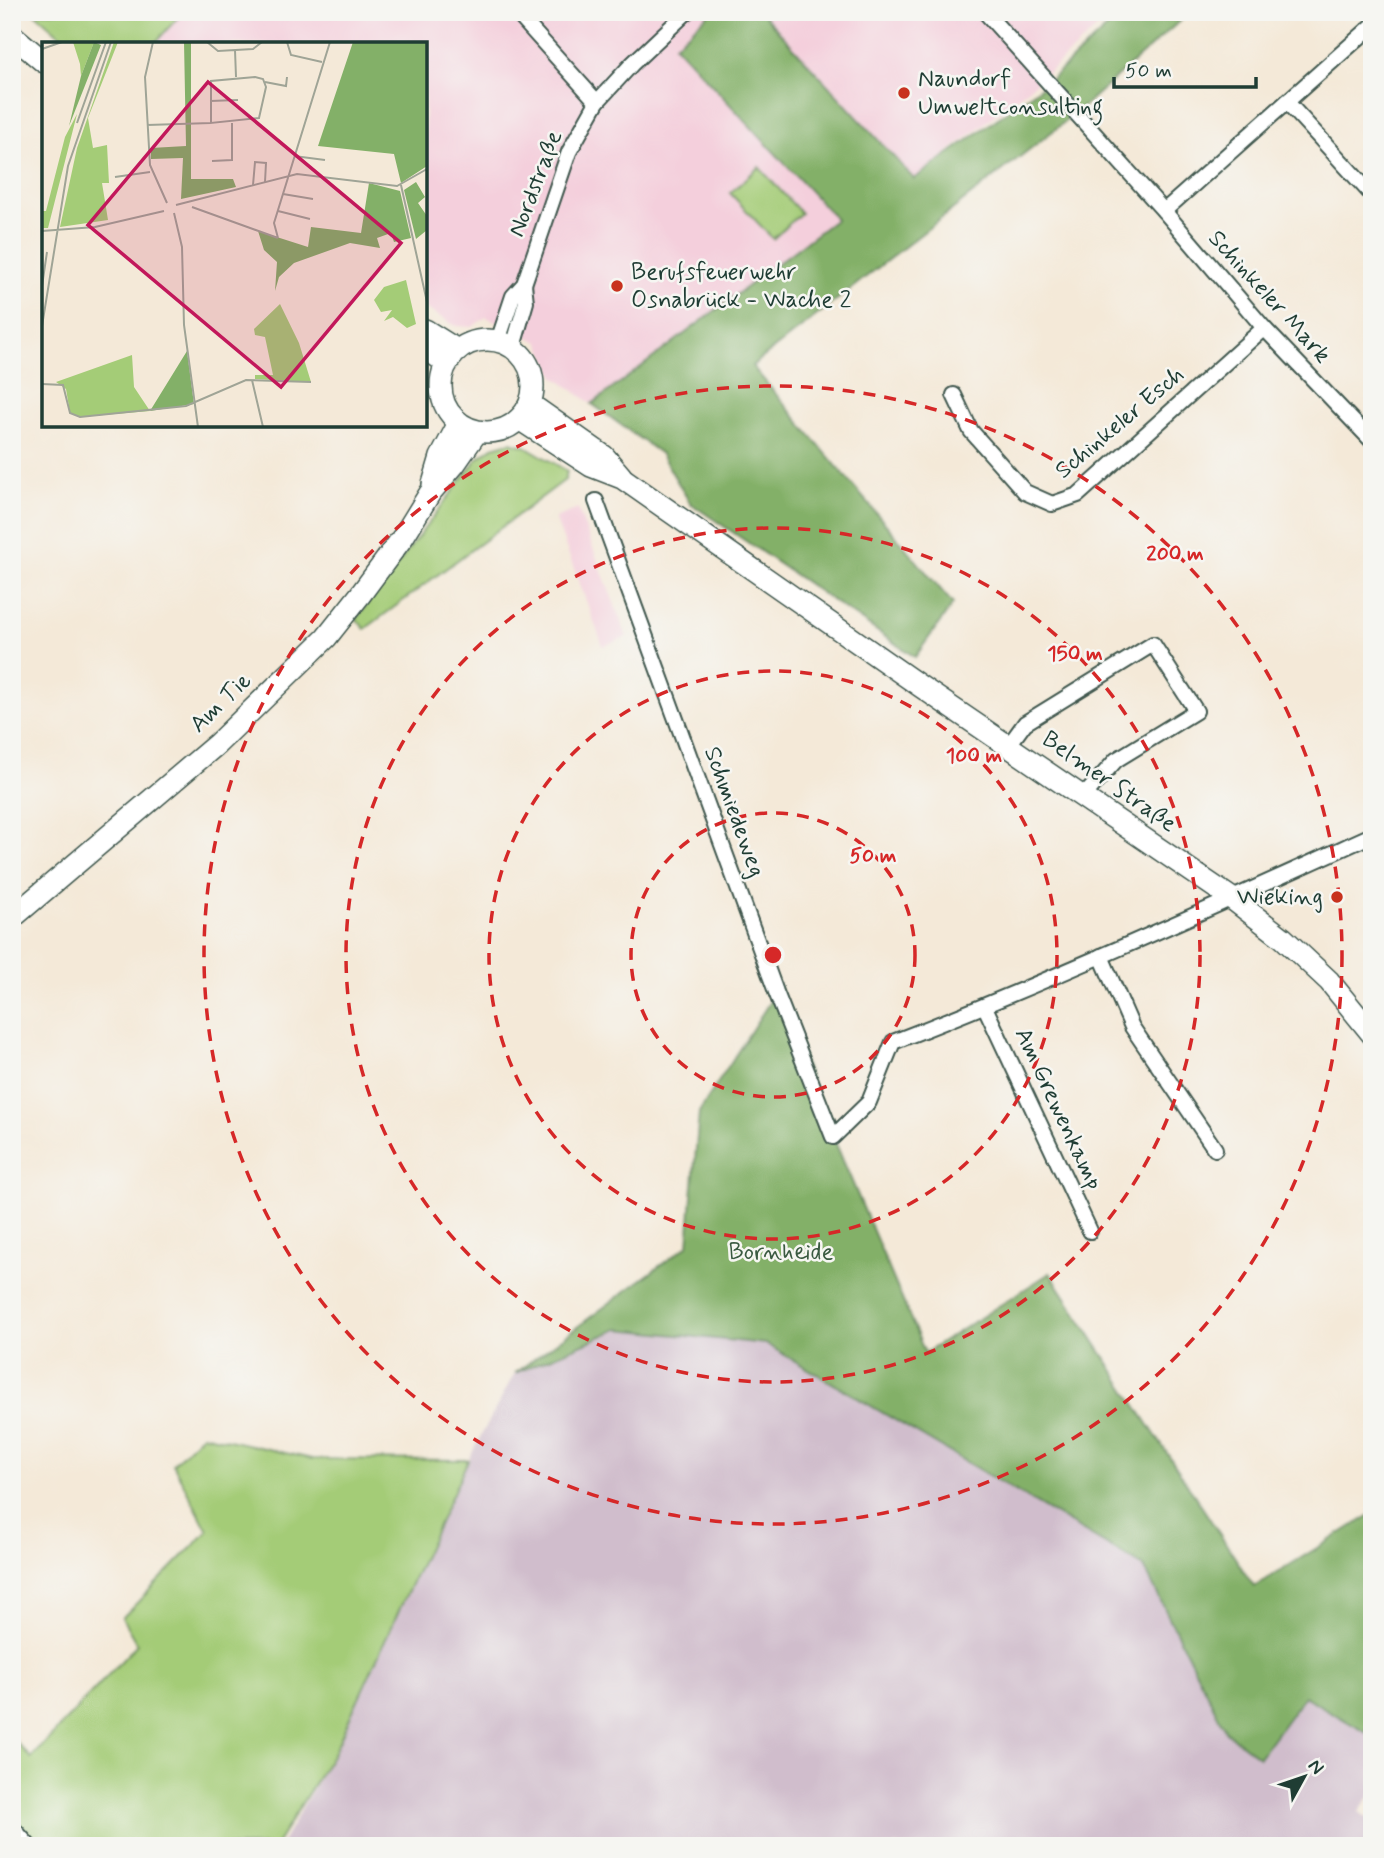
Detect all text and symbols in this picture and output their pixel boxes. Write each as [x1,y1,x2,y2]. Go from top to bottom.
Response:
inset map [42,42,427,427]
scale bar [1114,46,1256,90]
text: 50 m [1125,57,1172,85]
place label: Naundorf Umweltconsulting [918,64,1103,126]
marker: Naundorf Umweltconsulting [896,85,912,101]
street label: Nordstraße [502,126,571,242]
street label: Schinkeler Mark [1201,224,1337,370]
place label: Berufsfeuerwehr Osnabrück - Wache 2 [631,257,852,316]
marker: Berufsfeuerwehr Osnabrück - Wache 2 [609,278,625,294]
street label: Schinkeler Esch [1049,360,1191,486]
text: 200 m [1146,540,1204,568]
text: 150 m [1047,640,1103,668]
street label: Am Tie [183,666,259,740]
street label: Belmer Straße [1036,724,1182,840]
street label: Schmiedeweg [696,742,772,882]
text: 100 m [946,742,1002,770]
text: 50 m [850,842,897,870]
place label: Wieking [1237,882,1323,913]
marker: Wieking [1329,889,1345,905]
centre of rings [761,943,785,967]
street label: Am Grewenkamp [1007,1023,1109,1195]
park label: Bornheide [729,1237,834,1268]
north arrow [1268,1742,1338,1812]
text: N [1302,1754,1330,1780]

